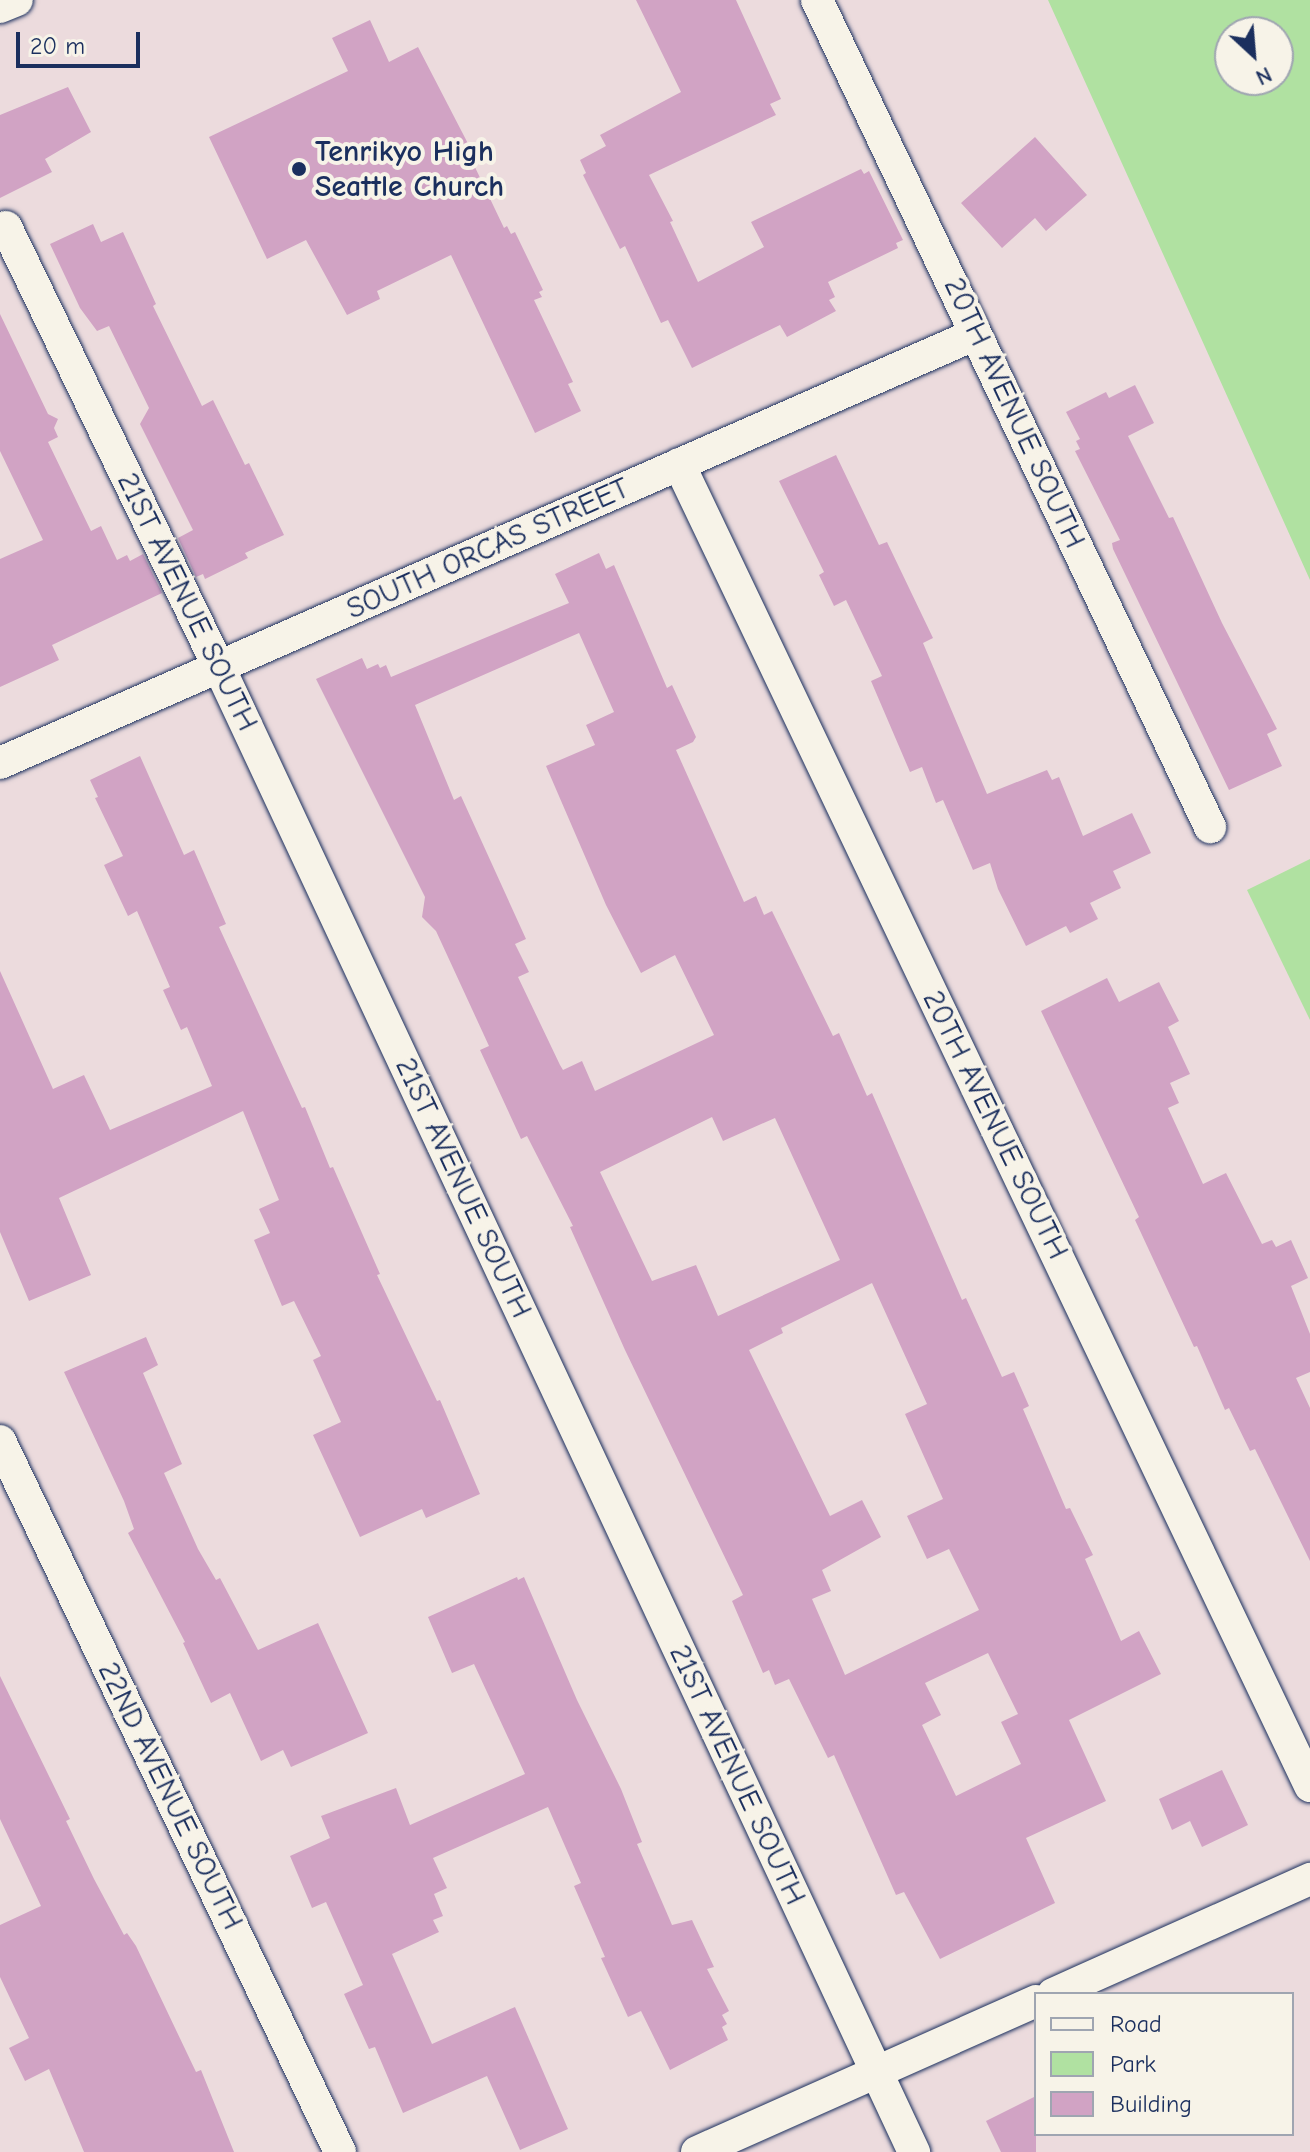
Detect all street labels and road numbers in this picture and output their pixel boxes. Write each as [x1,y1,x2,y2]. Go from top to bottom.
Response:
street label: 20TH AVENUE SOUTH [936,272,1092,554]
street label: 21ST AVENUE SOUTH [109,467,265,737]
street label: SOUTH ORCAS STREET [341,470,635,628]
street label: 20TH AVENUE SOUTH [914,985,1076,1265]
street label: 21ST AVENUE SOUTH [387,1052,539,1324]
street label: 21ST AVENUE SOUTH [661,1639,813,1911]
street label: 22ND AVENUE SOUTH [90,1657,250,1935]

